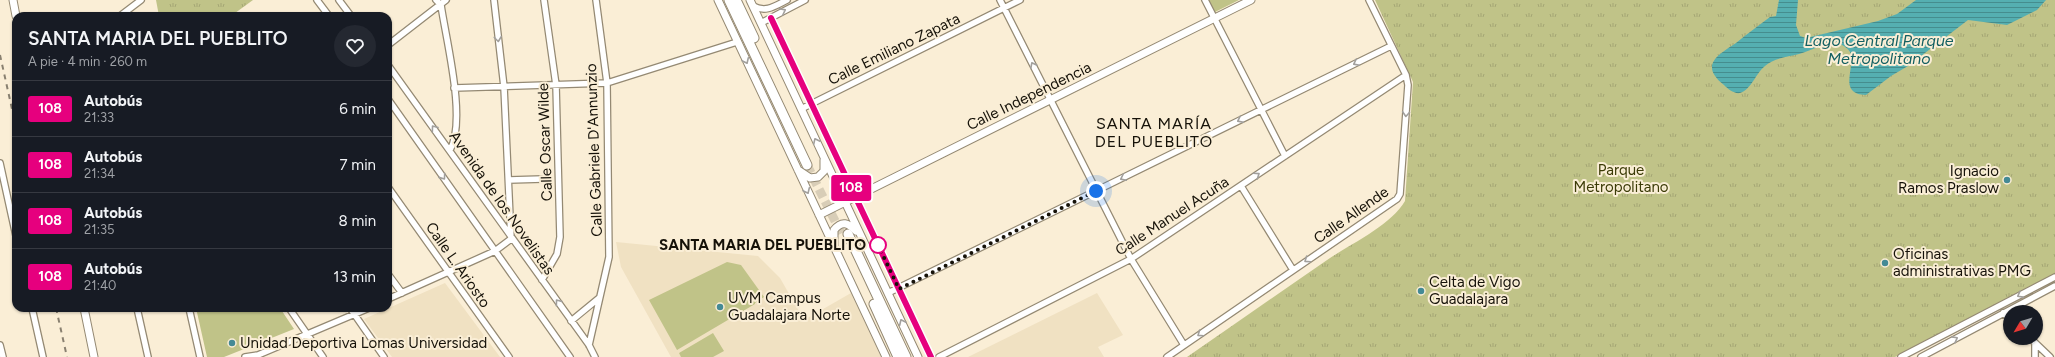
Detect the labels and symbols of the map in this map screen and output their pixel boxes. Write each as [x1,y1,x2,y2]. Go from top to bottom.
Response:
one-way arrow [779,9,786,16]
street label: Calle Emiliano Zapata [825,9,963,89]
water label: Lago Central Parque Metropolitano [1804,31,1954,68]
one-way arrow [494,36,503,42]
one-way arrow [741,56,749,64]
street label: Calle Independencia [964,58,1094,134]
one-way arrow [1353,58,1361,66]
one-way arrow [1030,61,1037,69]
street label: Calle Gabriele D'Annunzio [582,63,606,237]
street label: Calle Oscar Wilde [534,83,556,201]
one-way arrow [1402,111,1411,117]
district label: SANTA MARÍA DEL PUEBLITO [1095,114,1213,151]
one-way arrow [1236,115,1244,123]
one-way arrow [432,126,439,133]
street label: Avenida de los Novelistas [446,128,558,278]
one-way arrow [813,138,821,145]
park label: Parque Metropolitano [1573,161,1669,196]
place label: Ignacio Ramos Praslow [1898,162,1999,197]
one-way arrow [438,173,446,180]
street label: Calle Manuel Acuña [1112,173,1232,259]
one-way arrow [1120,173,1127,181]
one-way arrow [1252,173,1259,180]
line badge: 108 [828,175,874,201]
marker: Ignacio Ramos Praslow [2002,175,2012,185]
your location [1086,181,1106,201]
street label: Calle Allende [1310,183,1392,247]
one-way arrow [802,187,810,194]
street label: Calle L. Ariosto [422,219,494,311]
place label: SANTA MARIA DEL PUEBLITO [659,236,866,254]
marker: SANTA MARIA DEL PUEBLITO [869,236,887,254]
place label: Oficinas administrativas PMG [1893,245,2031,280]
one-way arrow [1305,255,1312,262]
marker: Oficinas administrativas PMG [1880,258,1890,268]
place label: Celta de Vigo Guadalajara [1429,273,1521,308]
marker: Celta de Vigo Guadalajara [1416,286,1426,296]
place label: UVM Campus Guadalajara Norte [728,289,850,324]
one-way arrow [2017,290,2025,297]
one-way arrow [556,300,563,307]
marker: UVM Campus Guadalajara Norte [715,302,725,312]
north arrow [2003,305,2043,345]
one-way arrow [899,318,907,326]
one-way arrow [1197,329,1204,337]
place label: Unidad Deportiva Lomas Universidad [240,334,487,352]
one-way arrow [1951,336,1958,343]
marker: Unidad Deportiva Lomas Universidad [227,338,237,348]

